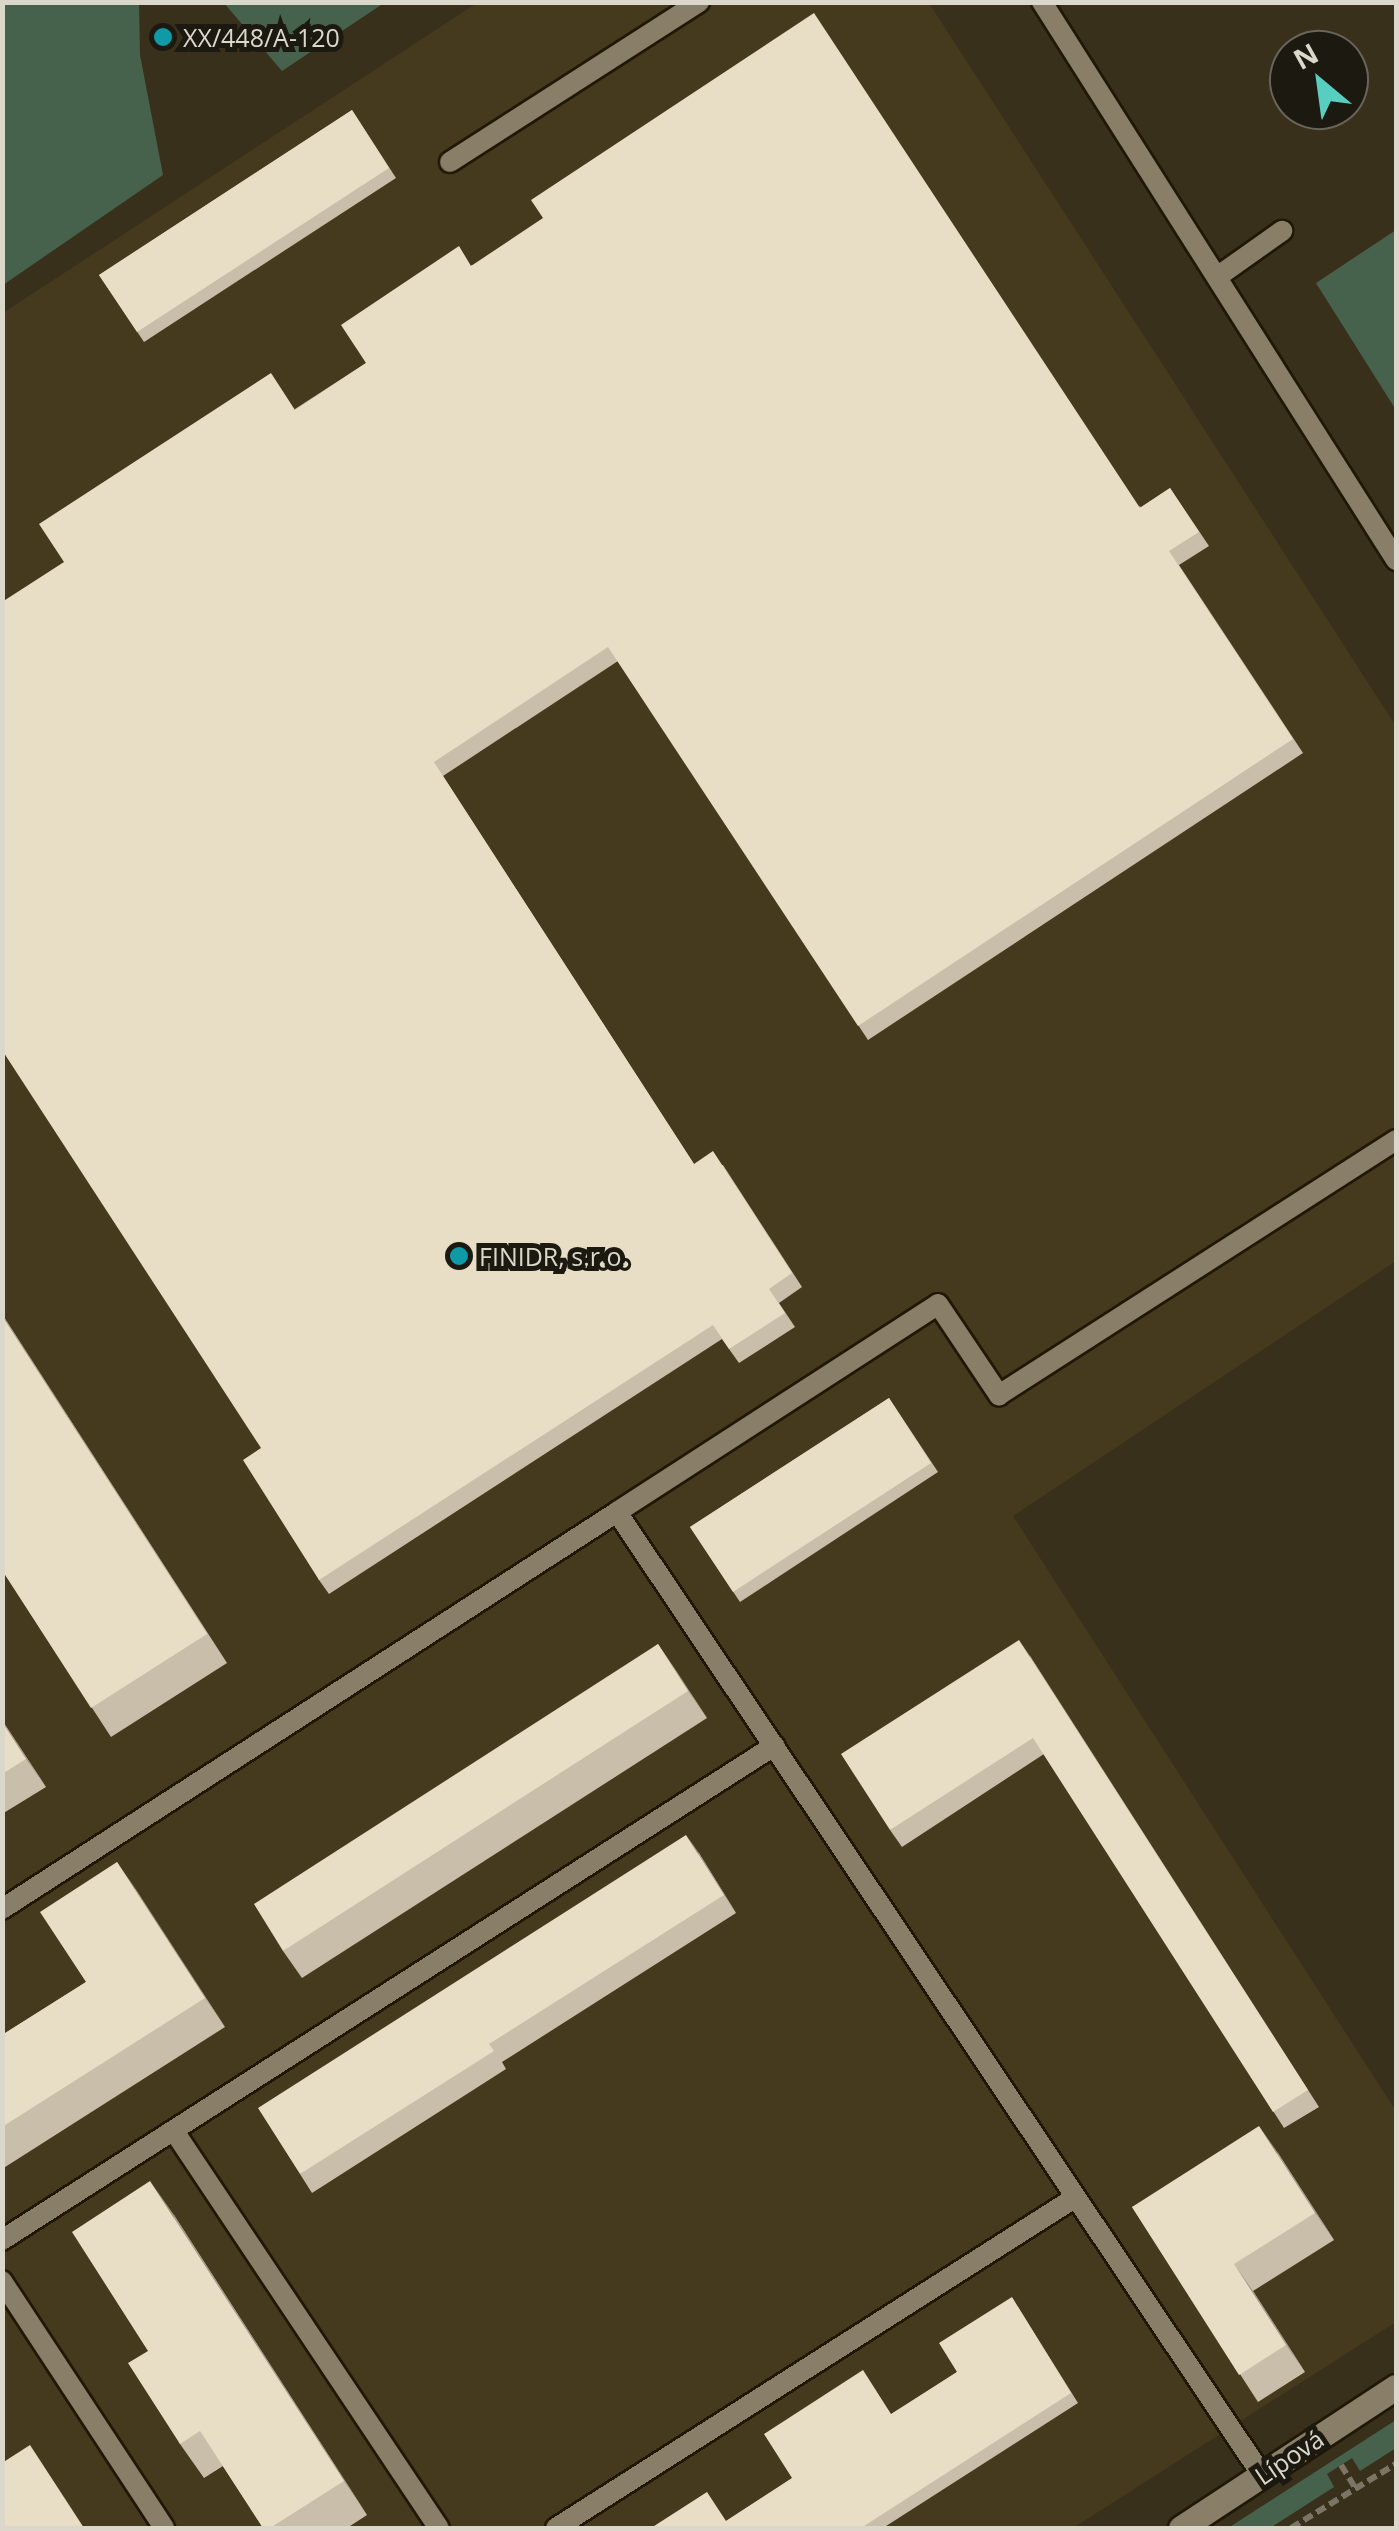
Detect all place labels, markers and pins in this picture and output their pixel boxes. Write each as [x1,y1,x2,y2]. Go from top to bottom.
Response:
place label: XX/448/A-120 [183,22,340,52]
marker: XX/448/A-120 [152,26,174,48]
place label: FINIDR, s.r.o. [479,1241,628,1271]
marker: FINIDR, s.r.o. [448,1245,470,1267]

